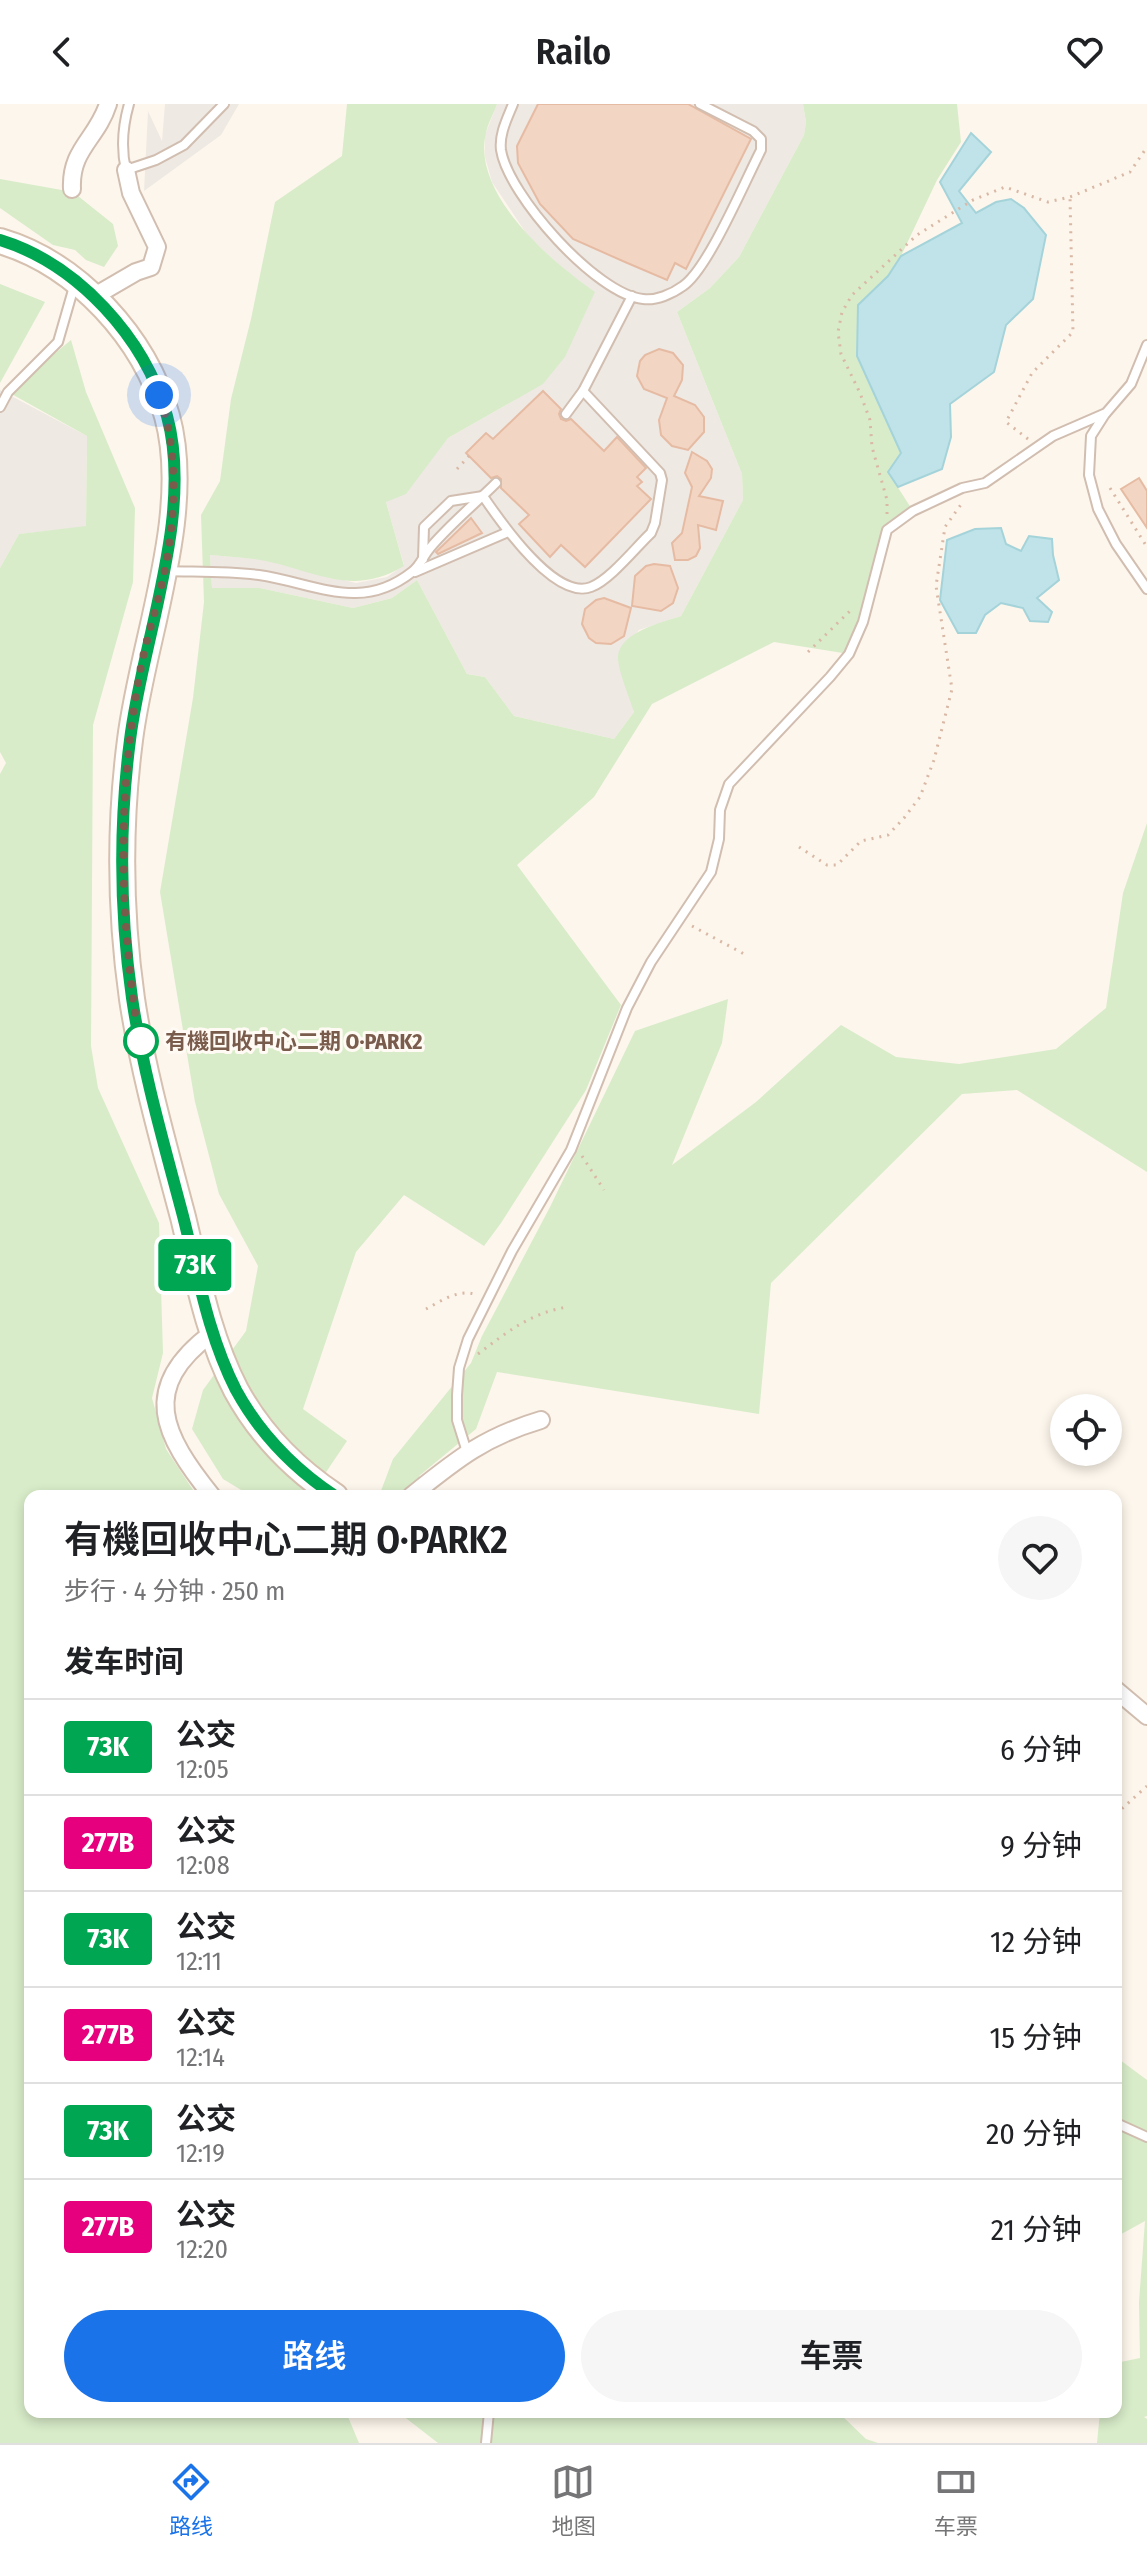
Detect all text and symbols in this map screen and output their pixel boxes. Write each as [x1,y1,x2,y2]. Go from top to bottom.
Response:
icon: back [40,30,84,74]
text: Railo [536,30,611,74]
icon: heart [1063,30,1107,74]
your location [139,375,179,415]
marker: 有機回收中心二期 O·PARK2 [124,1024,158,1058]
place label: 有機回收中心二期 O·PARK2 [165,1028,422,1055]
line badge: 73K [149,1239,241,1291]
text: 73K [174,1248,216,1281]
map controls [1050,1394,1122,1466]
button: locate [1050,1394,1122,1466]
button: heart [998,1516,1082,1600]
text: 有機回收中心二期 O·PARK2 [64,1517,508,1563]
text: 步行 · 4 分钟 · 250 m [64,1576,285,1607]
text: 发车时间 [64,1644,184,1680]
text: 公交 [176,1717,236,1753]
text: 73K [87,1730,129,1763]
text: 6 分钟 [1000,1732,1082,1768]
text: 12:05 [176,1754,229,1785]
text: 公交 [176,1813,236,1849]
text: 277B [82,1826,134,1859]
text: 9 分钟 [1000,1828,1082,1864]
text: 12:08 [176,1850,230,1881]
text: 公交 [176,1909,236,1945]
text: 73K [87,1922,129,1955]
text: 12 分钟 [990,1924,1082,1960]
text: 12:11 [176,1946,222,1977]
text: 公交 [176,2005,236,2041]
text: 277B [82,2018,134,2051]
text: 15 分钟 [989,2020,1082,2056]
text: 12:14 [176,2042,225,2073]
text: 公交 [176,2101,236,2137]
text: 73K [87,2114,129,2147]
text: 20 分钟 [986,2116,1082,2152]
text: 12:19 [176,2138,225,2169]
text: 公交 [176,2197,236,2233]
text: 277B [82,2210,134,2243]
text: 21 分钟 [991,2212,1082,2248]
text: 12:20 [176,2234,228,2265]
button: 路线 [64,2310,565,2402]
button: 车票 [581,2310,1082,2402]
tab: 路线 [169,2460,213,2540]
tab: 地图 [551,2460,596,2540]
tab: 车票 [934,2460,978,2540]

